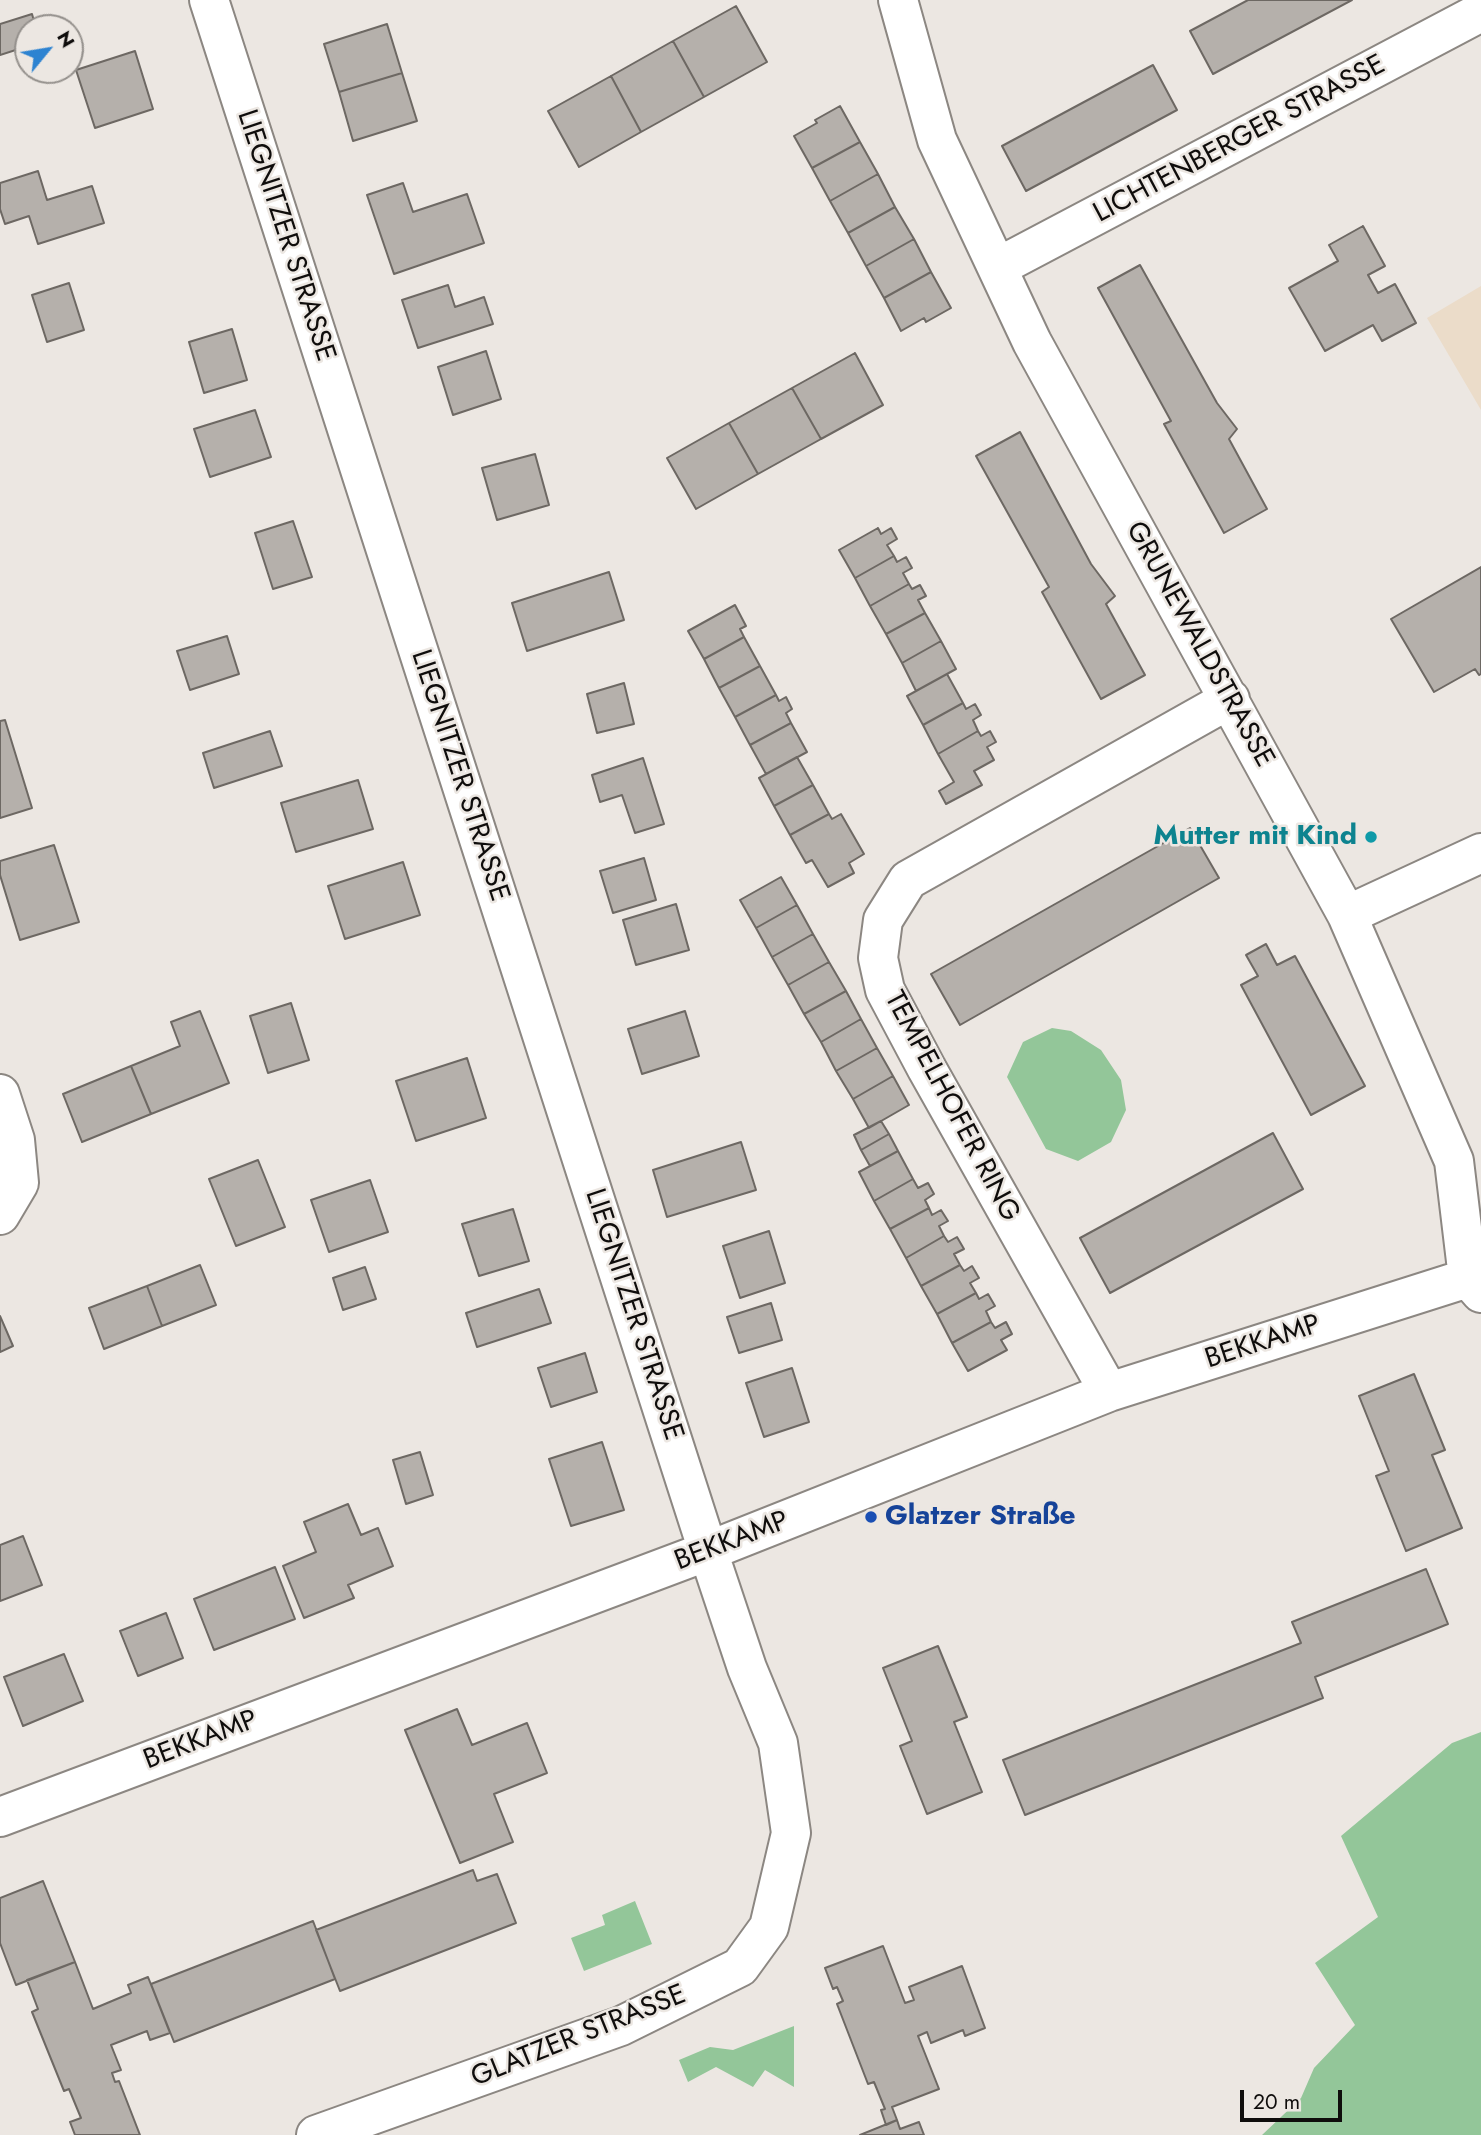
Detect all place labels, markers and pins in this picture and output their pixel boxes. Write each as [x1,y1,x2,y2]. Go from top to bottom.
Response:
place label: Mutter mit Kind [1154,820,1357,854]
marker: Mutter mit Kind [1363,829,1379,845]
place label: Glatzer Straße [885,1500,1075,1534]
marker: Glatzer Straße [863,1509,879,1525]

